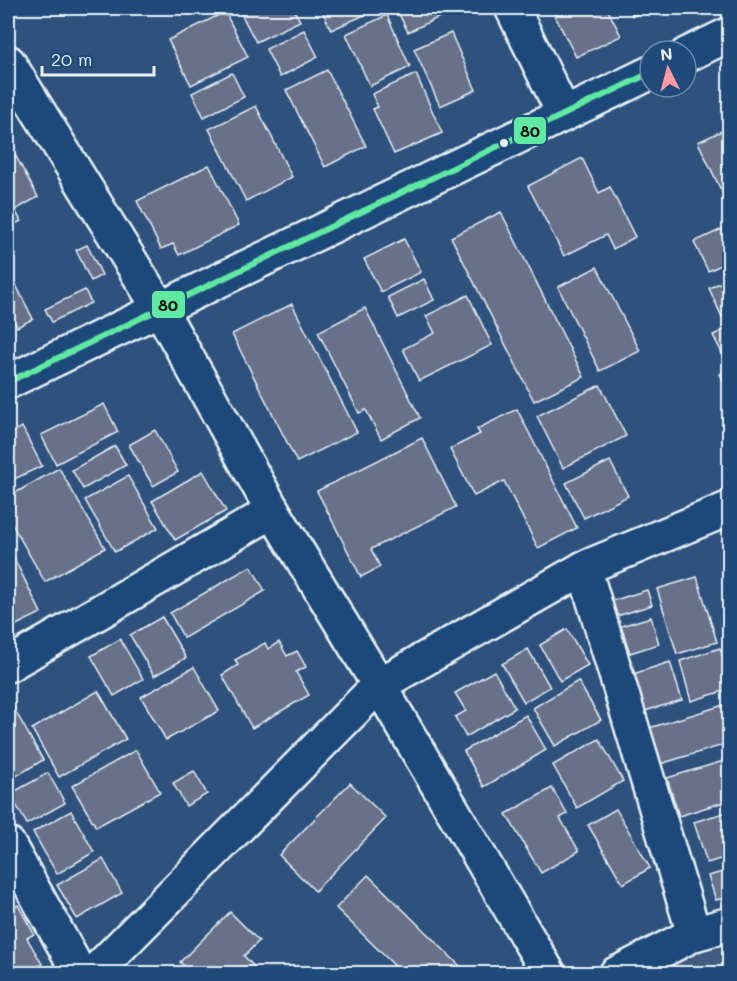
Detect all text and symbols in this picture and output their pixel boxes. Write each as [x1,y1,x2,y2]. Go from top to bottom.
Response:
scale bar [42,39,154,77]
north arrow [638,39,698,99]
text: N [659,43,674,65]
text: 20 m [51,47,92,71]
line badge: 80 [513,116,547,145]
text: 80 [520,120,540,141]
unlabelled marker [498,137,510,149]
line badge: 80 [151,290,186,319]
text: 80 [158,294,178,315]

